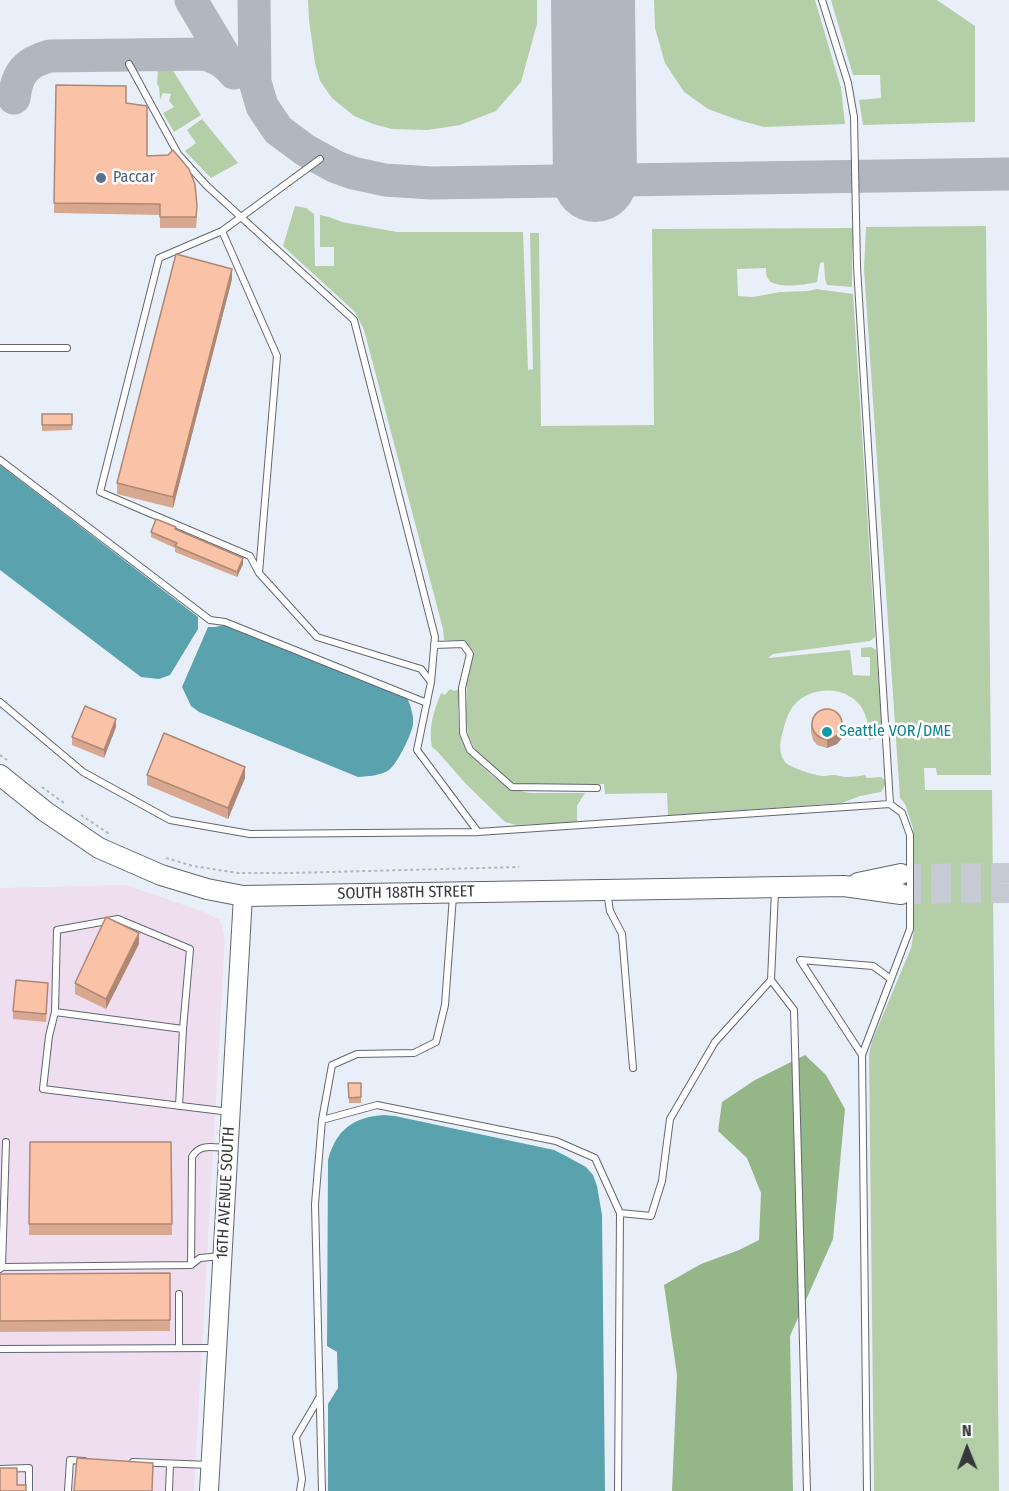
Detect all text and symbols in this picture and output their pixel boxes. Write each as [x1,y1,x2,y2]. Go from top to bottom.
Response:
place label: Paccar [113,168,155,188]
marker: Paccar [94,171,108,185]
place label: Seattle VOR/DME [839,722,951,742]
marker: Seattle VOR/DME [820,725,834,739]
street label: SOUTH 188TH STREET [337,882,475,904]
street label: 16TH AVENUE SOUTH [213,1126,239,1260]
north arrow [937,1419,997,1479]
text: N [962,1421,972,1440]

